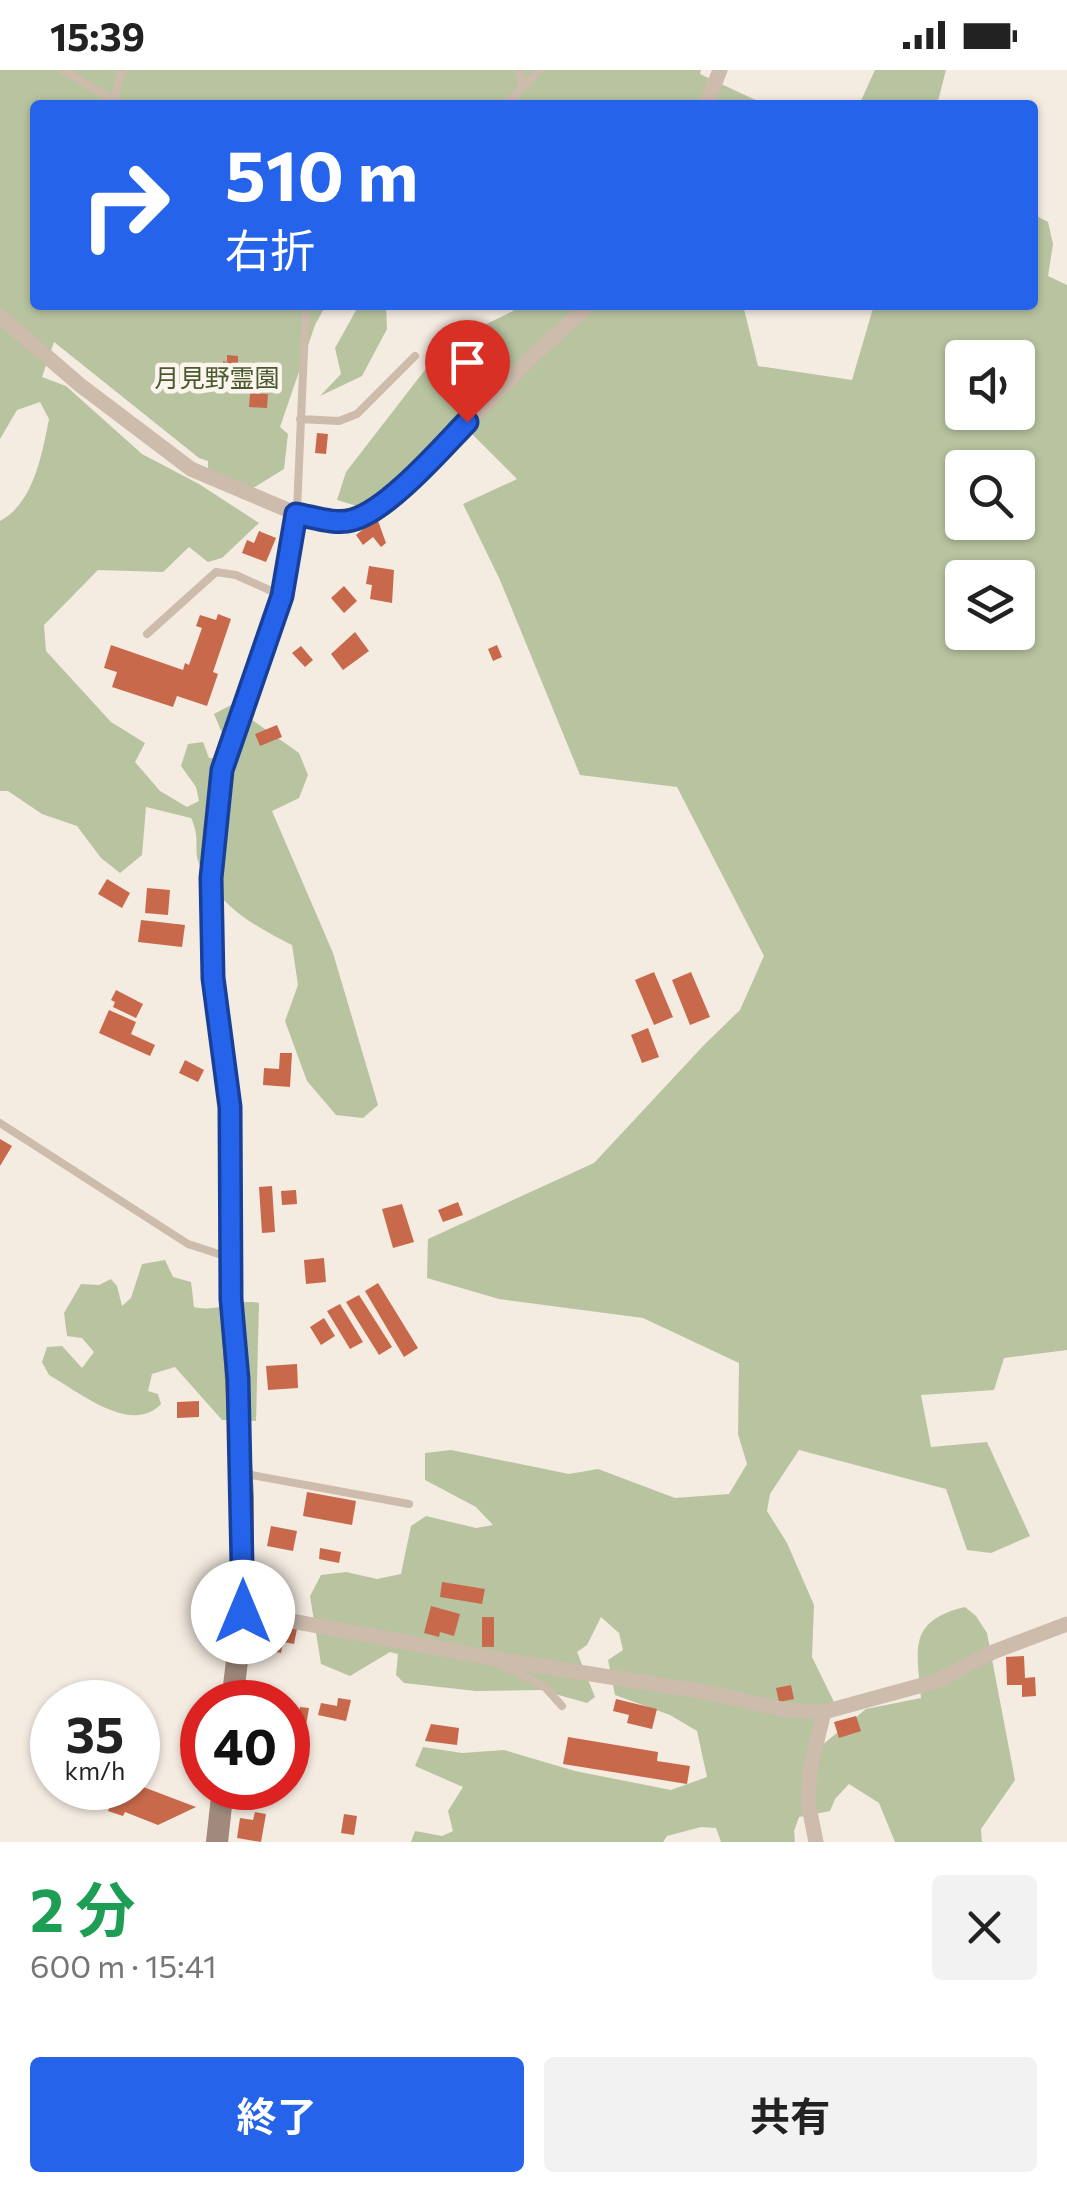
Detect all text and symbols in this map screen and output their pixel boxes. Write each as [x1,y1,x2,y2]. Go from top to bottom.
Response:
text: 15:39 [50,12,145,59]
text: 510 m [225,130,418,215]
icon: right [60,140,190,270]
text: 右折 [225,221,315,276]
pin [425,320,510,423]
icon: arrive [440,335,495,390]
map controls [945,340,1035,650]
button: sound [945,340,1035,430]
park label: 月見野霊園 [154,362,280,392]
button: search [945,450,1035,540]
button: layers [945,560,1035,650]
position arrow [191,1560,295,1664]
speed limit sign: 40 [180,1680,310,1810]
text: 35 [66,1702,124,1763]
text: km/h [65,1755,125,1785]
text: 2 分 [30,1871,136,1944]
button: close [932,1875,1037,1980]
text: 600 m · 15:41 [30,1945,217,1985]
button: 終了 [30,2057,524,2172]
button: 共有 [544,2057,1037,2172]

